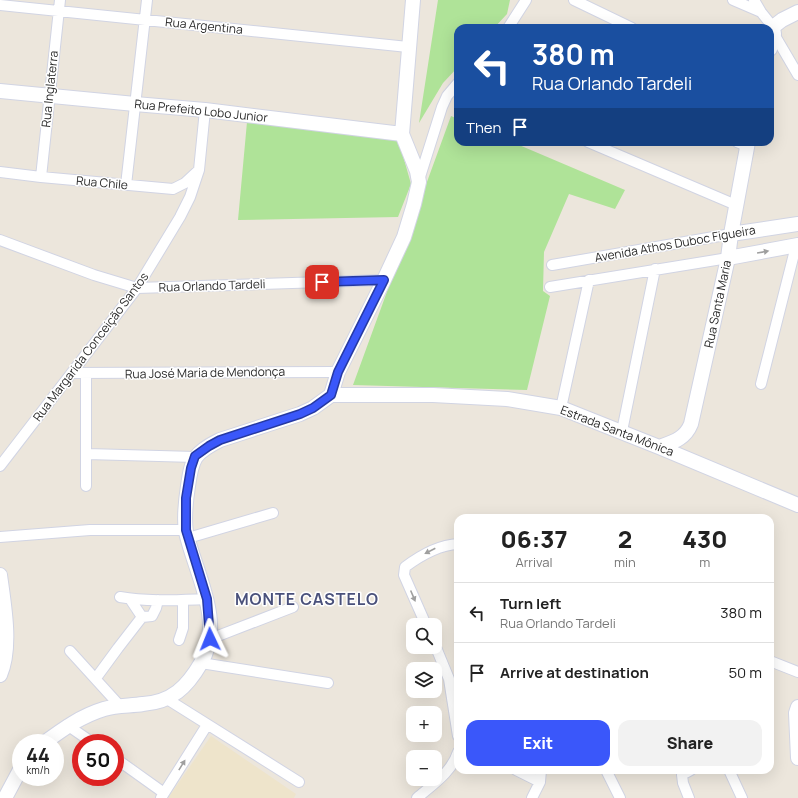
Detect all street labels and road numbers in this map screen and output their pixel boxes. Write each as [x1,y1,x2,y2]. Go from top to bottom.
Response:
street label: Rua Argentina [164,13,244,38]
street label: Rua Inglaterra [37,50,62,128]
street label: Rua Prefeito Lobo Junior [134,95,269,126]
street label: Rua Chile [75,172,129,193]
street label: Avenida Athos Duboc Figueira [593,221,757,266]
street label: Rua Santa Maria [700,258,735,349]
street label: Rua Margarida Conceição Santos [29,269,152,425]
street label: Rua Orlando Tardeli [158,275,266,296]
street label: Rua José Maria de Mendonça [125,363,285,382]
street label: Estrada Santa Mônica [558,401,676,460]

